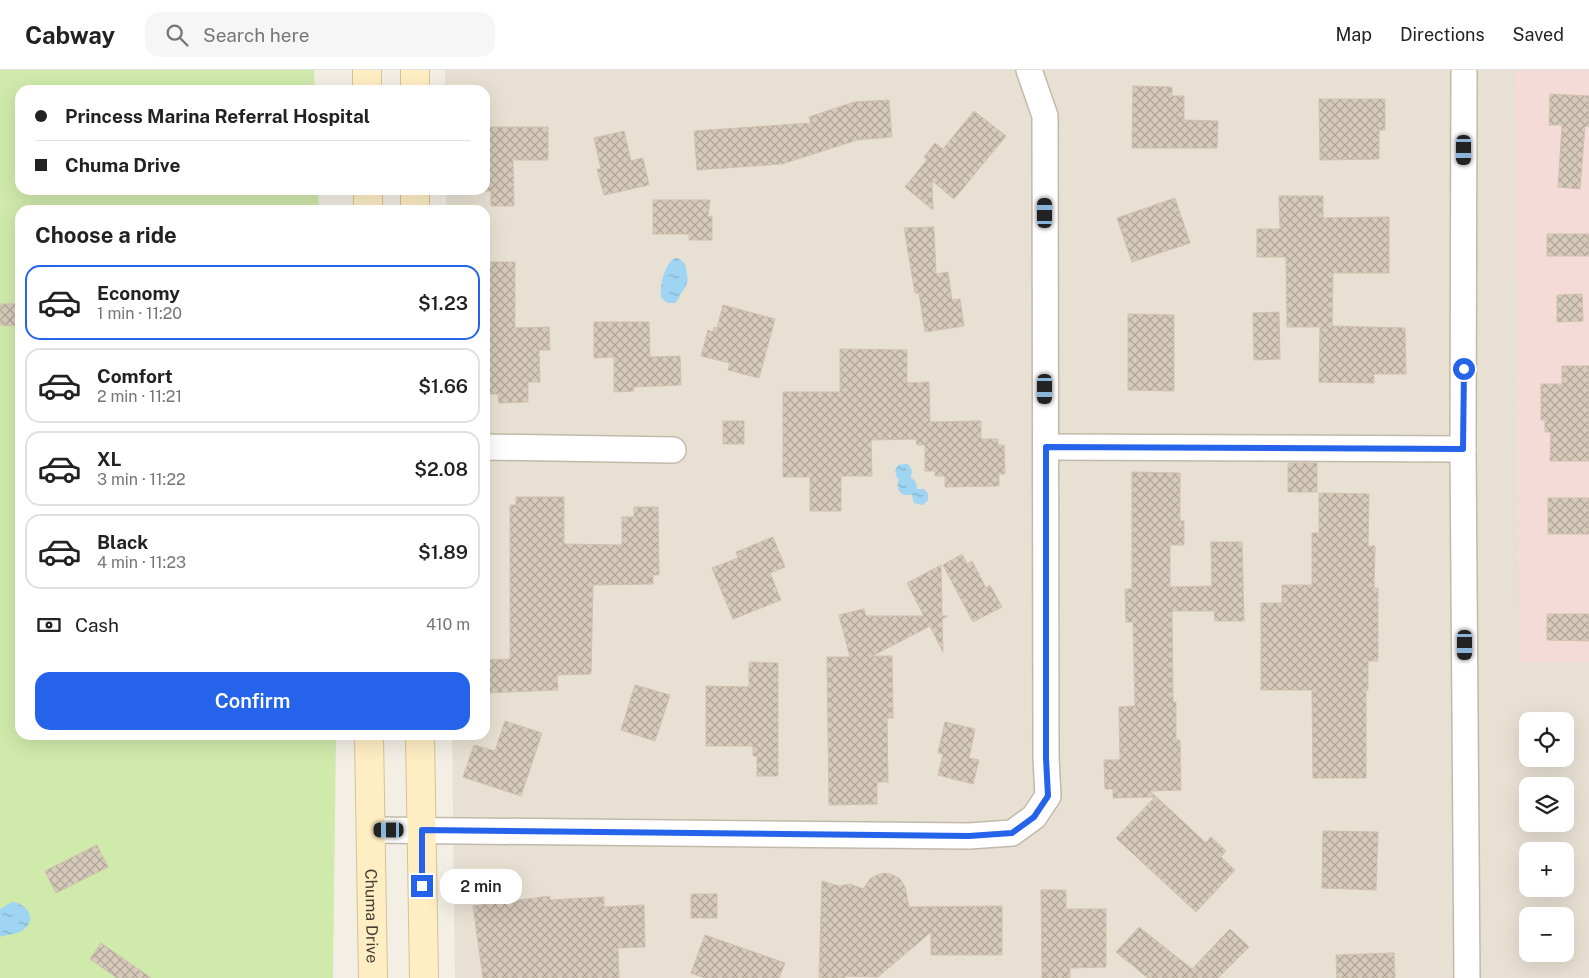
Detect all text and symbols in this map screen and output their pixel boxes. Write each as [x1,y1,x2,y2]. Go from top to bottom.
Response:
search box [145,12,495,57]
text: Cabway [25,21,115,49]
icon: search [163,21,191,49]
text: Search here [203,24,310,46]
text: Map [1335,24,1372,45]
text: Directions [1400,24,1485,45]
text: Saved [1513,24,1564,45]
text: Princess Marina Referral Hospital [65,105,370,127]
car [1456,135,1471,165]
text: Chuma Drive [65,154,180,176]
car [1037,198,1052,228]
text: Choose a ride [35,222,177,248]
icon: car [37,280,82,325]
text: Economy [97,282,180,304]
text: $1.23 [418,292,468,314]
text: 1 min · 11:20 [97,304,182,323]
route start [1453,358,1475,380]
icon: car [37,363,82,408]
text: Comfort [97,365,173,387]
car [1037,374,1052,404]
text: $1.66 [418,375,468,397]
text: 2 min · 11:21 [97,387,182,406]
icon: car [37,446,82,491]
text: XL [97,448,122,470]
text: $2.08 [414,458,468,480]
text: 3 min · 11:22 [97,470,185,489]
icon: car [37,529,82,574]
text: Black [97,531,148,553]
text: $1.89 [418,541,468,563]
text: 4 min · 11:23 [97,553,186,572]
icon: cash [35,611,63,639]
text: Cash [75,614,119,636]
text: 410 m [426,615,470,634]
car [1457,630,1472,660]
button: Confirm [35,672,470,730]
map controls [1519,712,1574,962]
button: locate [1519,712,1574,767]
button: layers [1519,777,1574,832]
car [374,823,404,838]
button: + [1519,842,1574,897]
callout: 2 min [440,868,522,904]
street label: Chuma Drive [361,869,382,963]
route end [411,875,433,897]
text: 2 min [460,877,502,896]
button: − [1519,907,1574,962]

